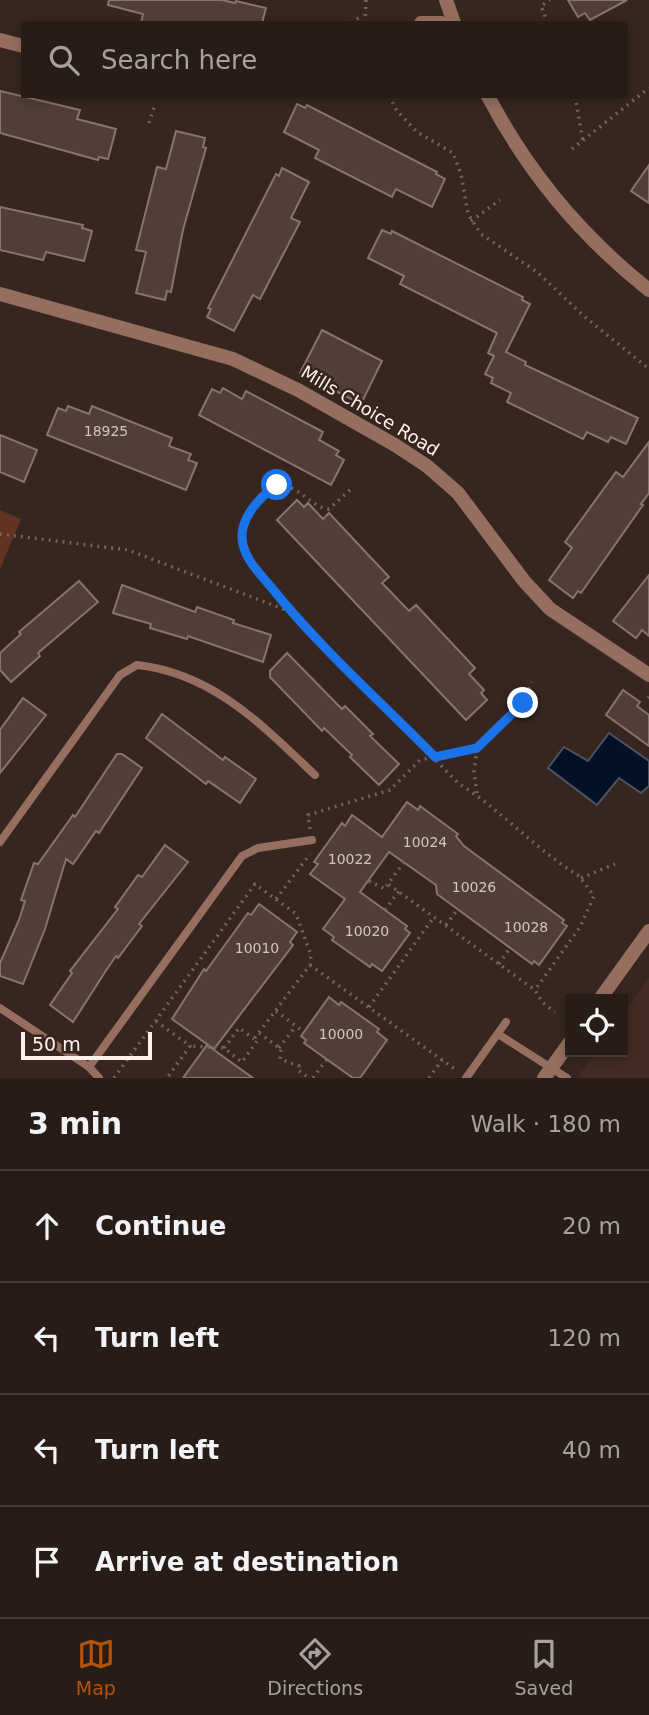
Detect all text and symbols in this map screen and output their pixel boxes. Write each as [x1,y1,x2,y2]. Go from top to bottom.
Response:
search box [21,21,628,98]
icon: search [45,41,83,79]
text: Search here [101,45,257,75]
street label: Mills Choice Road [297,361,443,460]
house number: 18925 [84,423,128,439]
route start [261,469,292,500]
route end [507,687,538,718]
house number: 10024 [403,834,447,850]
house number: 10022 [328,851,372,867]
house number: 10026 [452,879,496,895]
house number: 10028 [504,919,548,935]
house number: 10020 [345,923,389,939]
house number: 10010 [235,940,279,956]
map controls [565,994,628,1057]
button: locate [565,994,628,1057]
house number: 10000 [319,1026,363,1042]
scale bar [21,1029,152,1061]
text: 50 m [32,1033,81,1055]
text: 3 min [28,1106,122,1141]
text: Walk · 180 m [470,1111,621,1137]
icon: ahead [28,1207,66,1245]
text: Continue [95,1211,226,1241]
text: 20 m [562,1213,621,1239]
icon: left [28,1319,66,1357]
text: Turn left [95,1323,219,1353]
text: 120 m [547,1325,621,1351]
icon: left [28,1431,66,1469]
text: Turn left [95,1435,219,1465]
text: 40 m [562,1437,621,1463]
icon: arrive [28,1543,66,1581]
text: Arrive at destination [95,1547,399,1577]
tab: Map [76,1635,116,1699]
tab: Directions [267,1635,363,1699]
tab: Saved [515,1635,573,1699]

